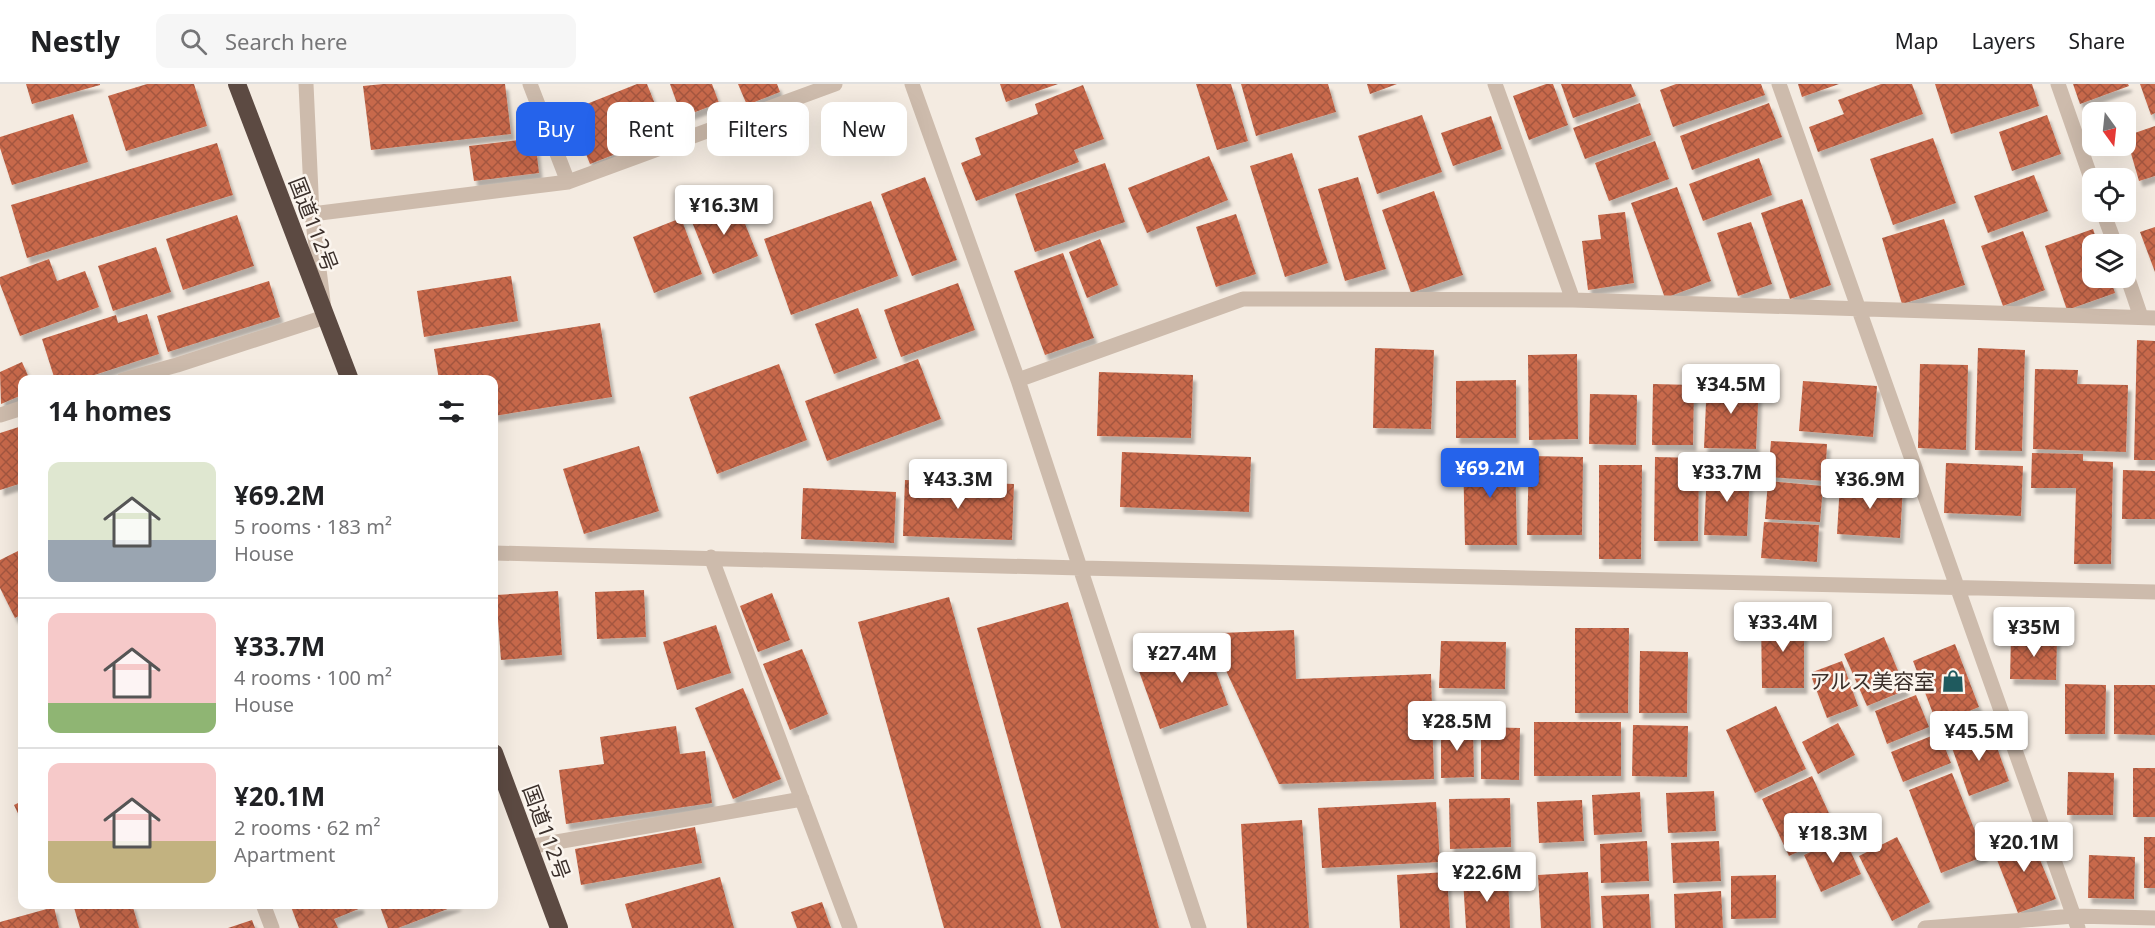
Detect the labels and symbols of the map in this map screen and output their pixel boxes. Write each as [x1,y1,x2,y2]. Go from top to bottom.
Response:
north arrow [2082,102,2136,156]
street label: 国道112号 [283,173,345,275]
pin: ¥16.3M [675,185,773,236]
pin: ¥34.5M [1682,364,1780,415]
pin: ¥69.2M [1441,448,1539,499]
pin: ¥33.7M [1678,452,1776,503]
pin: ¥43.3M [909,459,1007,510]
pin: ¥36.9M [1821,459,1919,510]
pin: ¥33.4M [1734,602,1832,653]
pin: ¥35M [1998,607,2070,658]
pin: ¥27.4M [1133,633,1231,684]
place label: アルス美容室 [1809,667,1935,695]
shop icon: アルス美容室 [1940,668,1966,694]
pin: ¥28.5M [1408,701,1506,752]
pin: ¥45.5M [1930,711,2028,762]
street label: 国道112号 [517,781,577,883]
pin: ¥18.3M [1784,813,1882,864]
pin: ¥20.1M [1975,822,2073,873]
pin: ¥22.6M [1438,852,1536,903]

